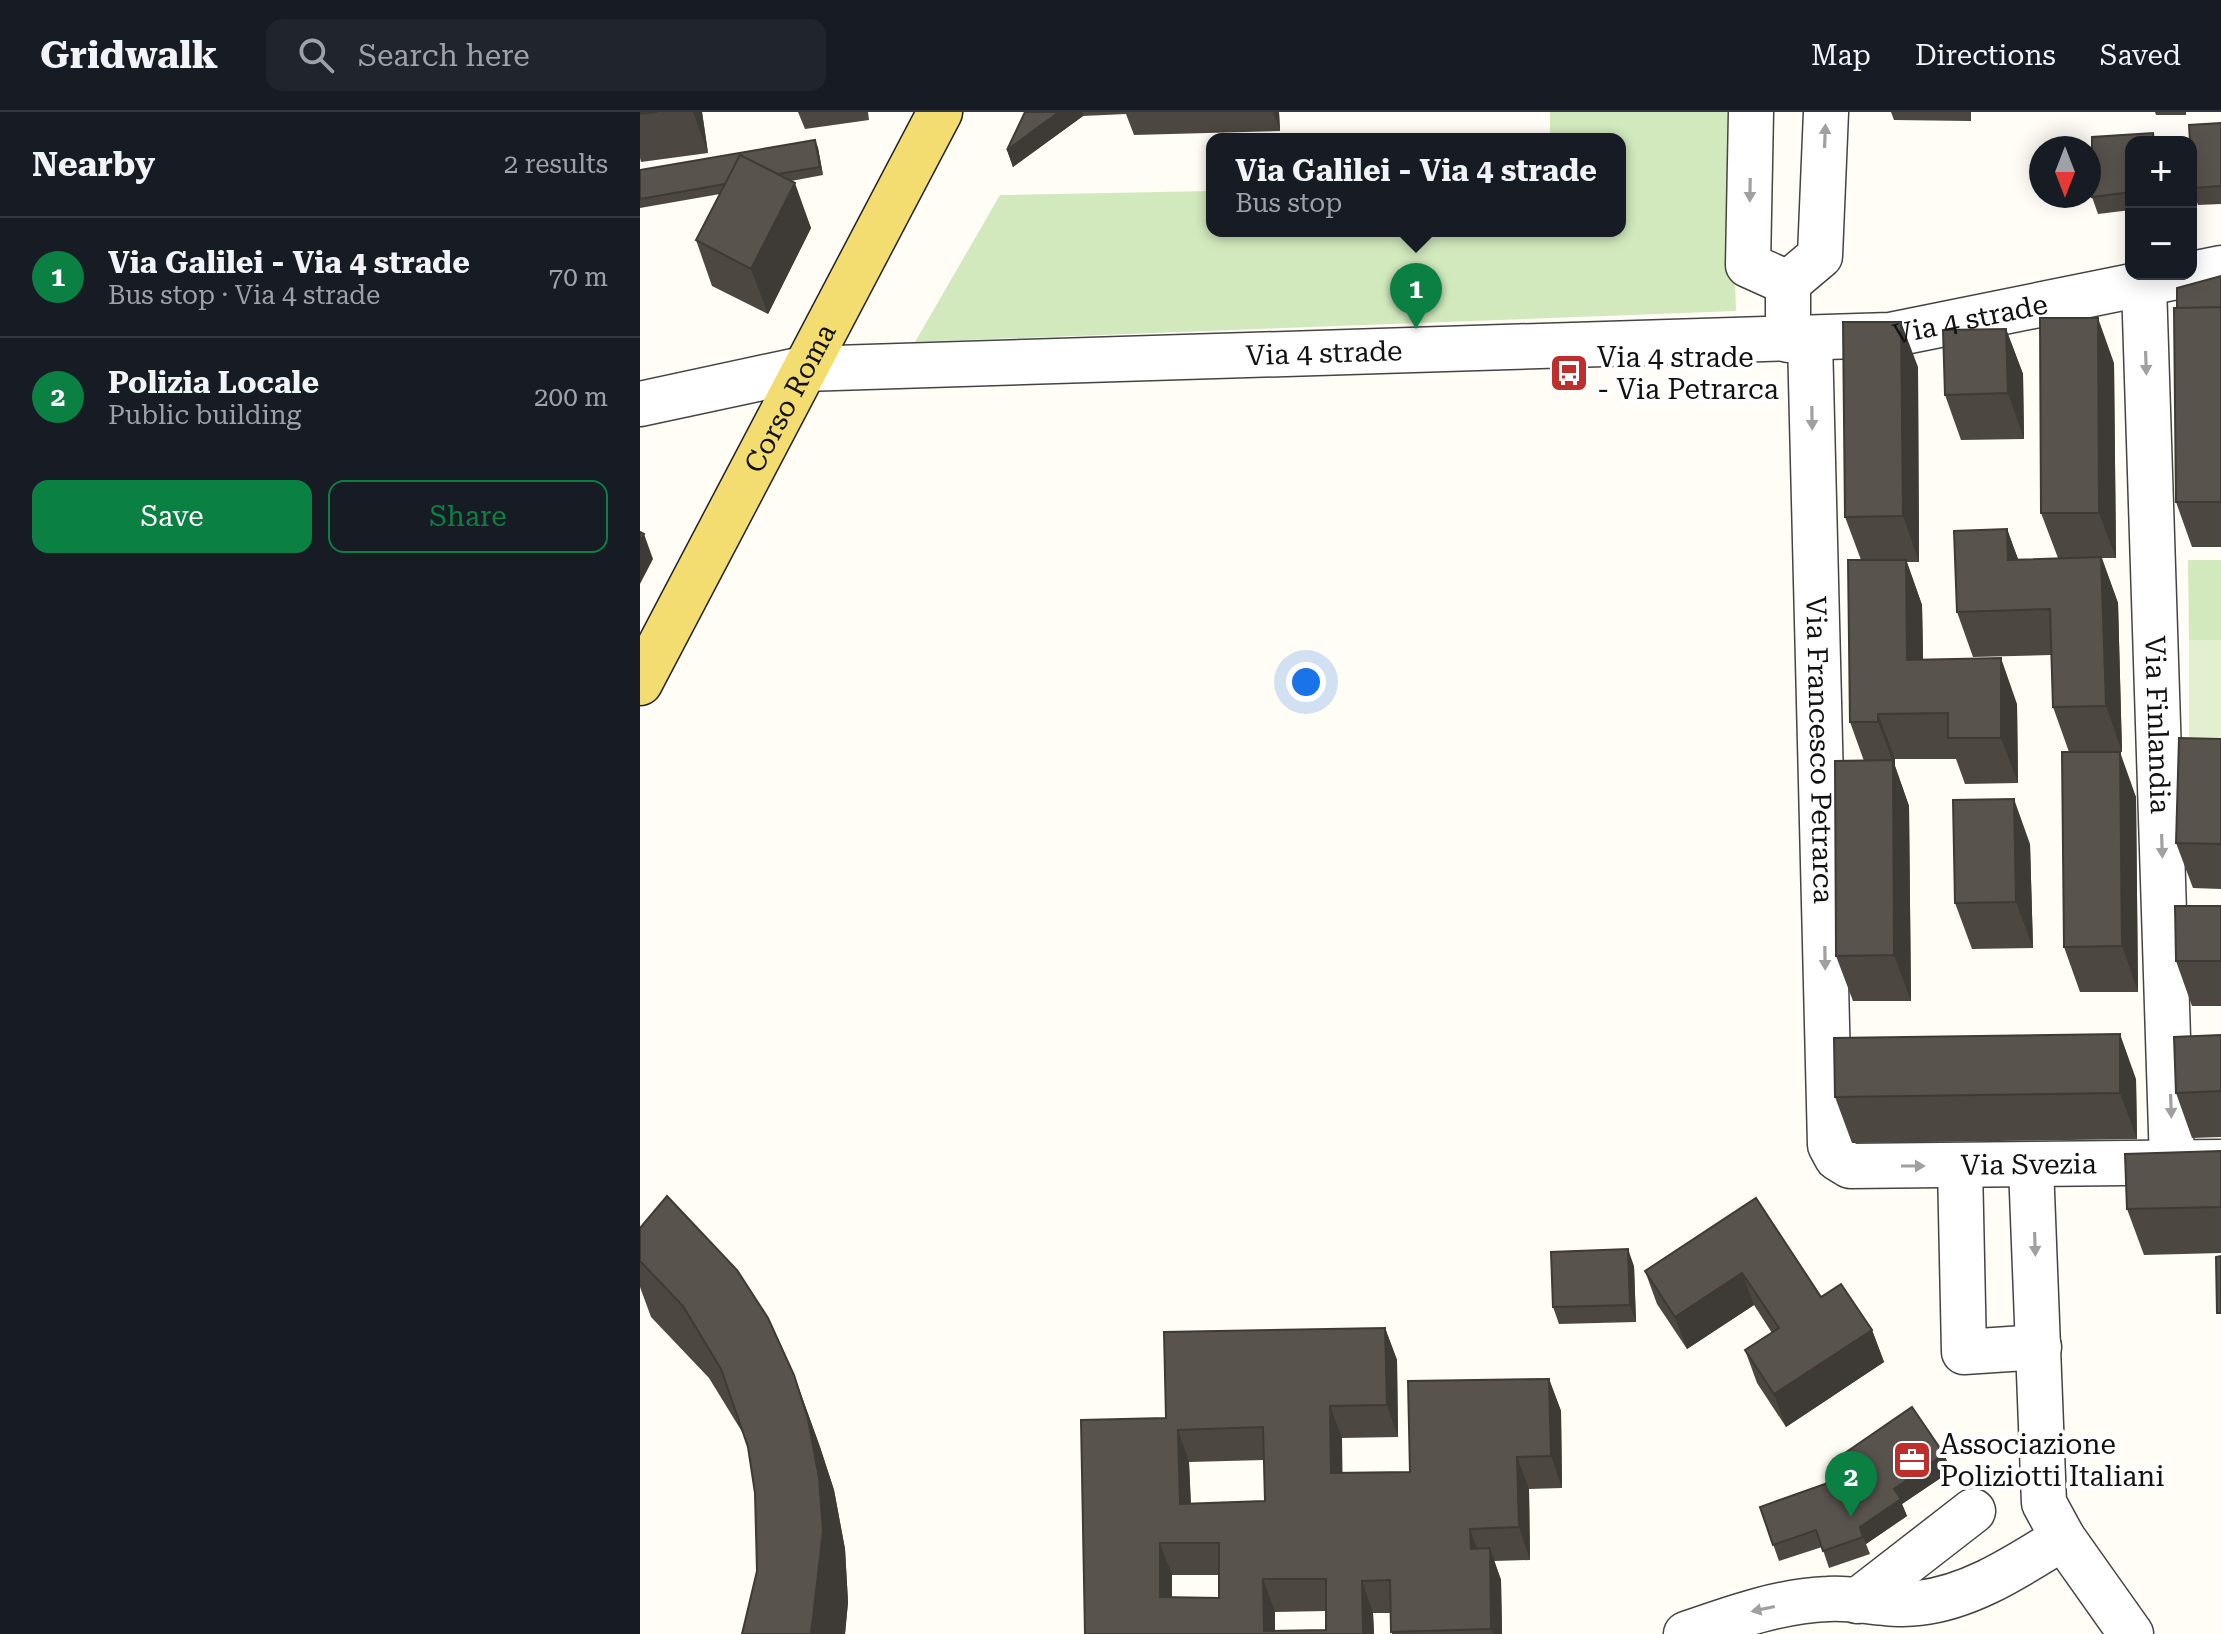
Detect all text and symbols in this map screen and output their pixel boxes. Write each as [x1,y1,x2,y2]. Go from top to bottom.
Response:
search box [266,19,826,91]
text: Gridwalk [40,33,218,77]
icon: search [294,33,338,77]
text: Search here [358,38,530,73]
text: Map [1811,39,1871,72]
text: Directions [1915,39,2056,72]
text: Saved [2100,39,2181,72]
one-way arrow [1819,123,1832,148]
popup [1206,133,1626,237]
north arrow [2029,136,2101,208]
map controls [2125,136,2197,280]
button: + [2125,136,2197,208]
text: Nearby [32,144,155,184]
text: 2 results [504,149,608,179]
text: Via Galilei - Via 4 strade [1235,153,1597,188]
one-way arrow [1744,178,1756,203]
text: Bus stop [1235,188,1342,218]
button: − [2125,208,2197,280]
text: Via Galilei - Via 4 strade [108,245,470,280]
text: 1 [51,262,65,292]
text: 70 m [549,262,608,292]
pin: 1 [1390,263,1442,329]
text: Bus stop · Via 4 strade [108,280,380,310]
street label: Via 4 strade [1890,288,2050,351]
street label: Corso Roma [738,318,843,478]
street label: Via 4 strade [1245,334,1403,372]
place label: Via 4 strade - Via Petrarca [1597,341,1779,406]
one-way arrow [2139,351,2152,376]
bus stop icon: Via 4 strade - Via Petrarca [1548,352,1590,394]
text: Polizia Locale [108,365,319,400]
text: 2 [51,382,65,412]
text: 200 m [534,382,608,412]
text: Public building [108,400,301,430]
one-way arrow [1806,406,1818,431]
button: Save [32,480,312,553]
button: Share [328,480,608,553]
street label: Via Francesco Petrarca [1799,596,1840,904]
street label: Via Finlandia [2138,635,2177,814]
your location [1286,662,1326,702]
one-way arrow [2155,834,2168,859]
one-way arrow [1819,945,1832,971]
one-way arrow [2164,1094,2177,1119]
street label: Via Svezia [1960,1147,2097,1182]
one-way arrow [1901,1160,1926,1172]
one-way arrow [2028,1232,2041,1257]
place label: Associazione Poliziotti Italiani [1940,1428,2164,1493]
office icon: Associazione Poliziotti Italiani [1891,1439,1933,1481]
pin: 2 [1825,1451,1877,1517]
one-way arrow [1750,1603,1775,1616]

